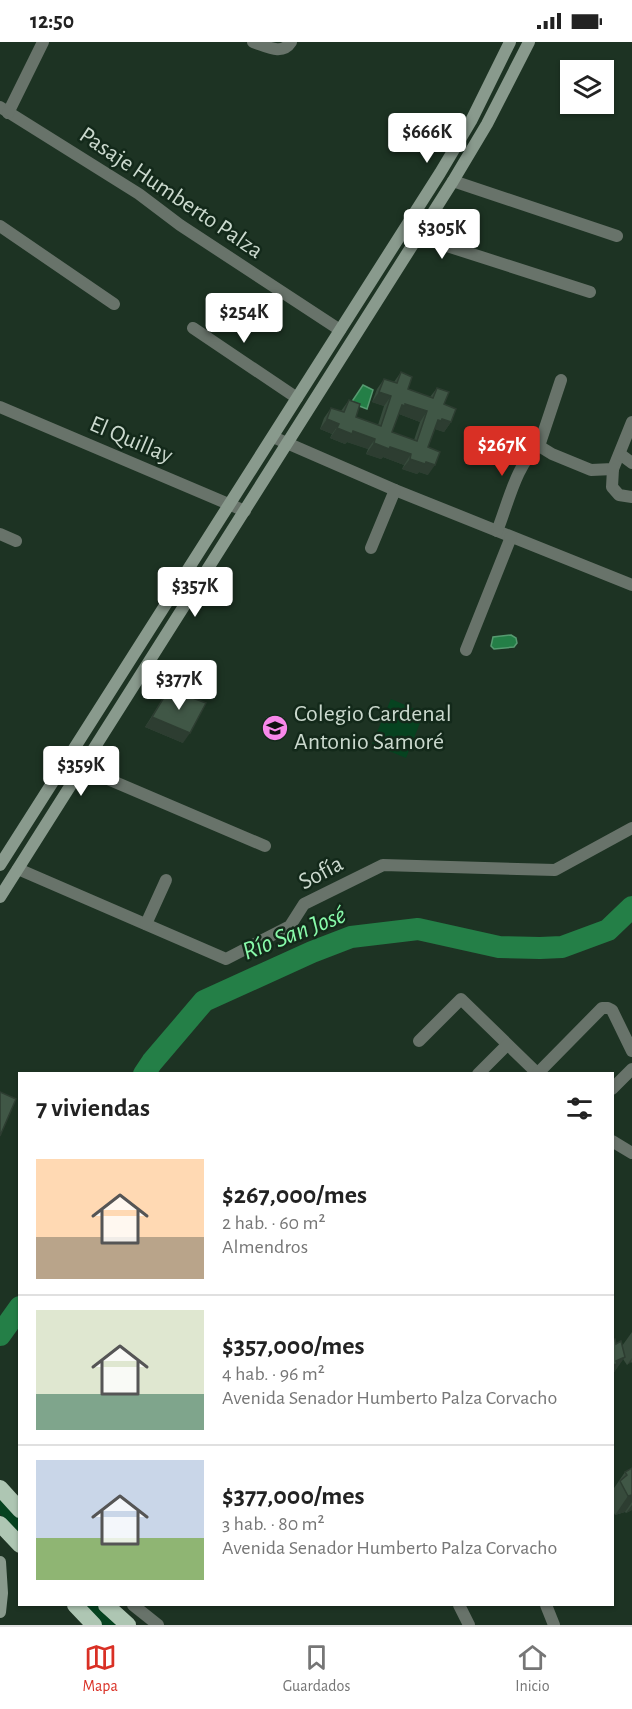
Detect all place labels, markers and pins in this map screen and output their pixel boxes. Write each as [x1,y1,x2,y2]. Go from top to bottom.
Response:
pin: $666K [385,113,469,164]
pin: $305K [400,209,484,260]
pin: $254K [202,293,286,344]
pin: $267K [460,426,544,477]
pin: $357K [153,567,237,618]
pin: $377K [137,660,221,711]
place label: Colegio Cardenal Antonio Samoré [294,702,452,754]
school or university icon: Colegio Cardenal Antonio Samoré [260,713,290,743]
pin: $359K [39,746,123,797]

